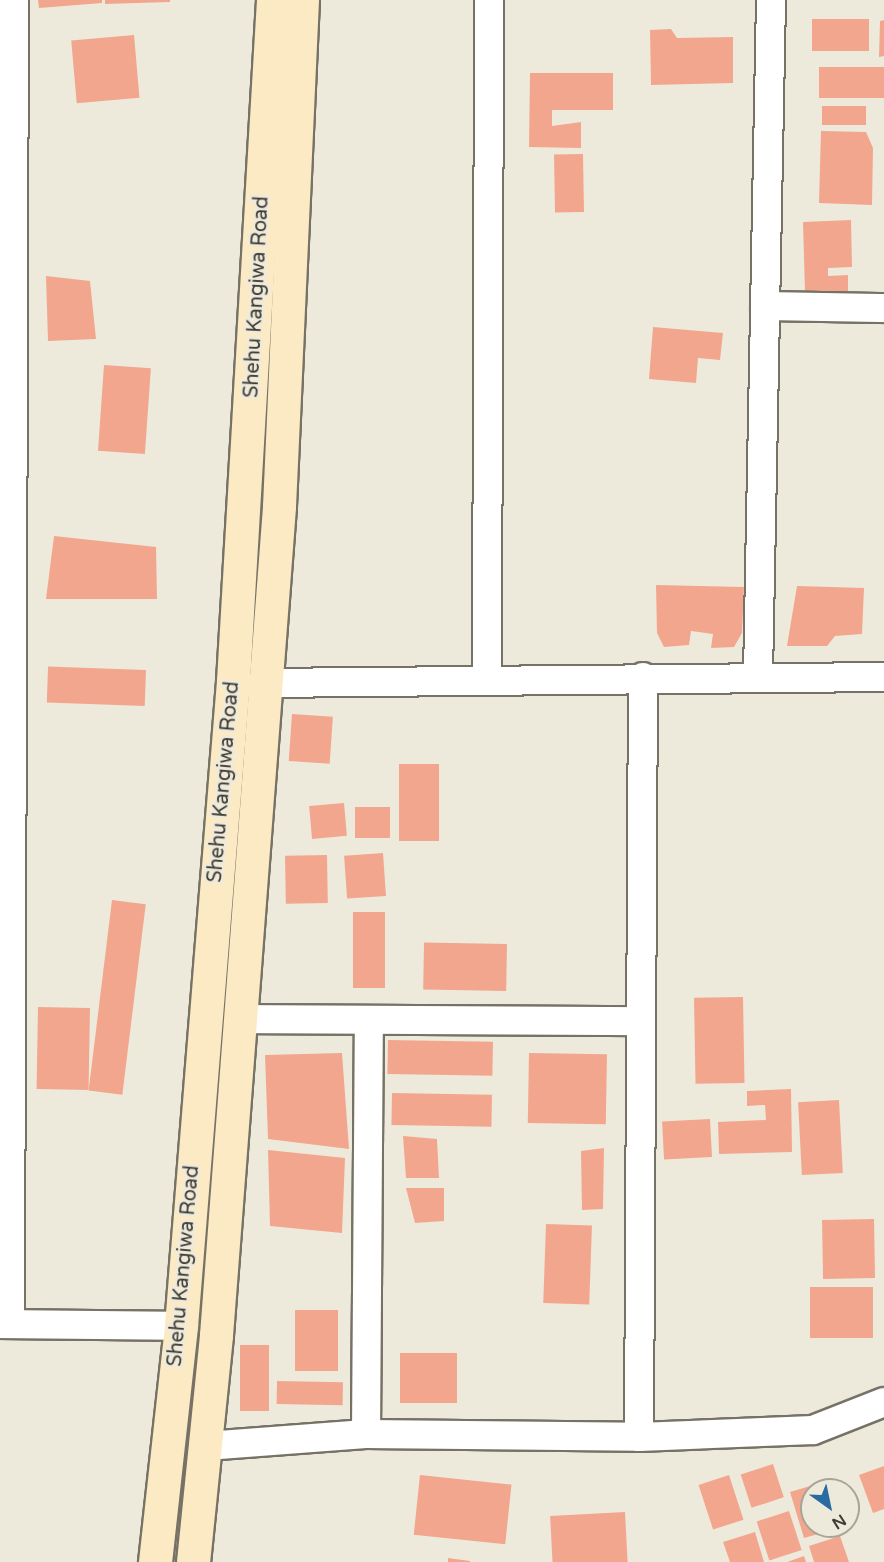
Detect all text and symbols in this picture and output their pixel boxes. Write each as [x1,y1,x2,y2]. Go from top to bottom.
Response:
street label: Shehu Kangiwa Road [240,196,274,398]
street label: Shehu Kangiwa Road [203,680,245,884]
street label: Shehu Kangiwa Road [163,1164,205,1368]
north arrow [800,1478,860,1538]
text: N [828,1510,850,1533]

